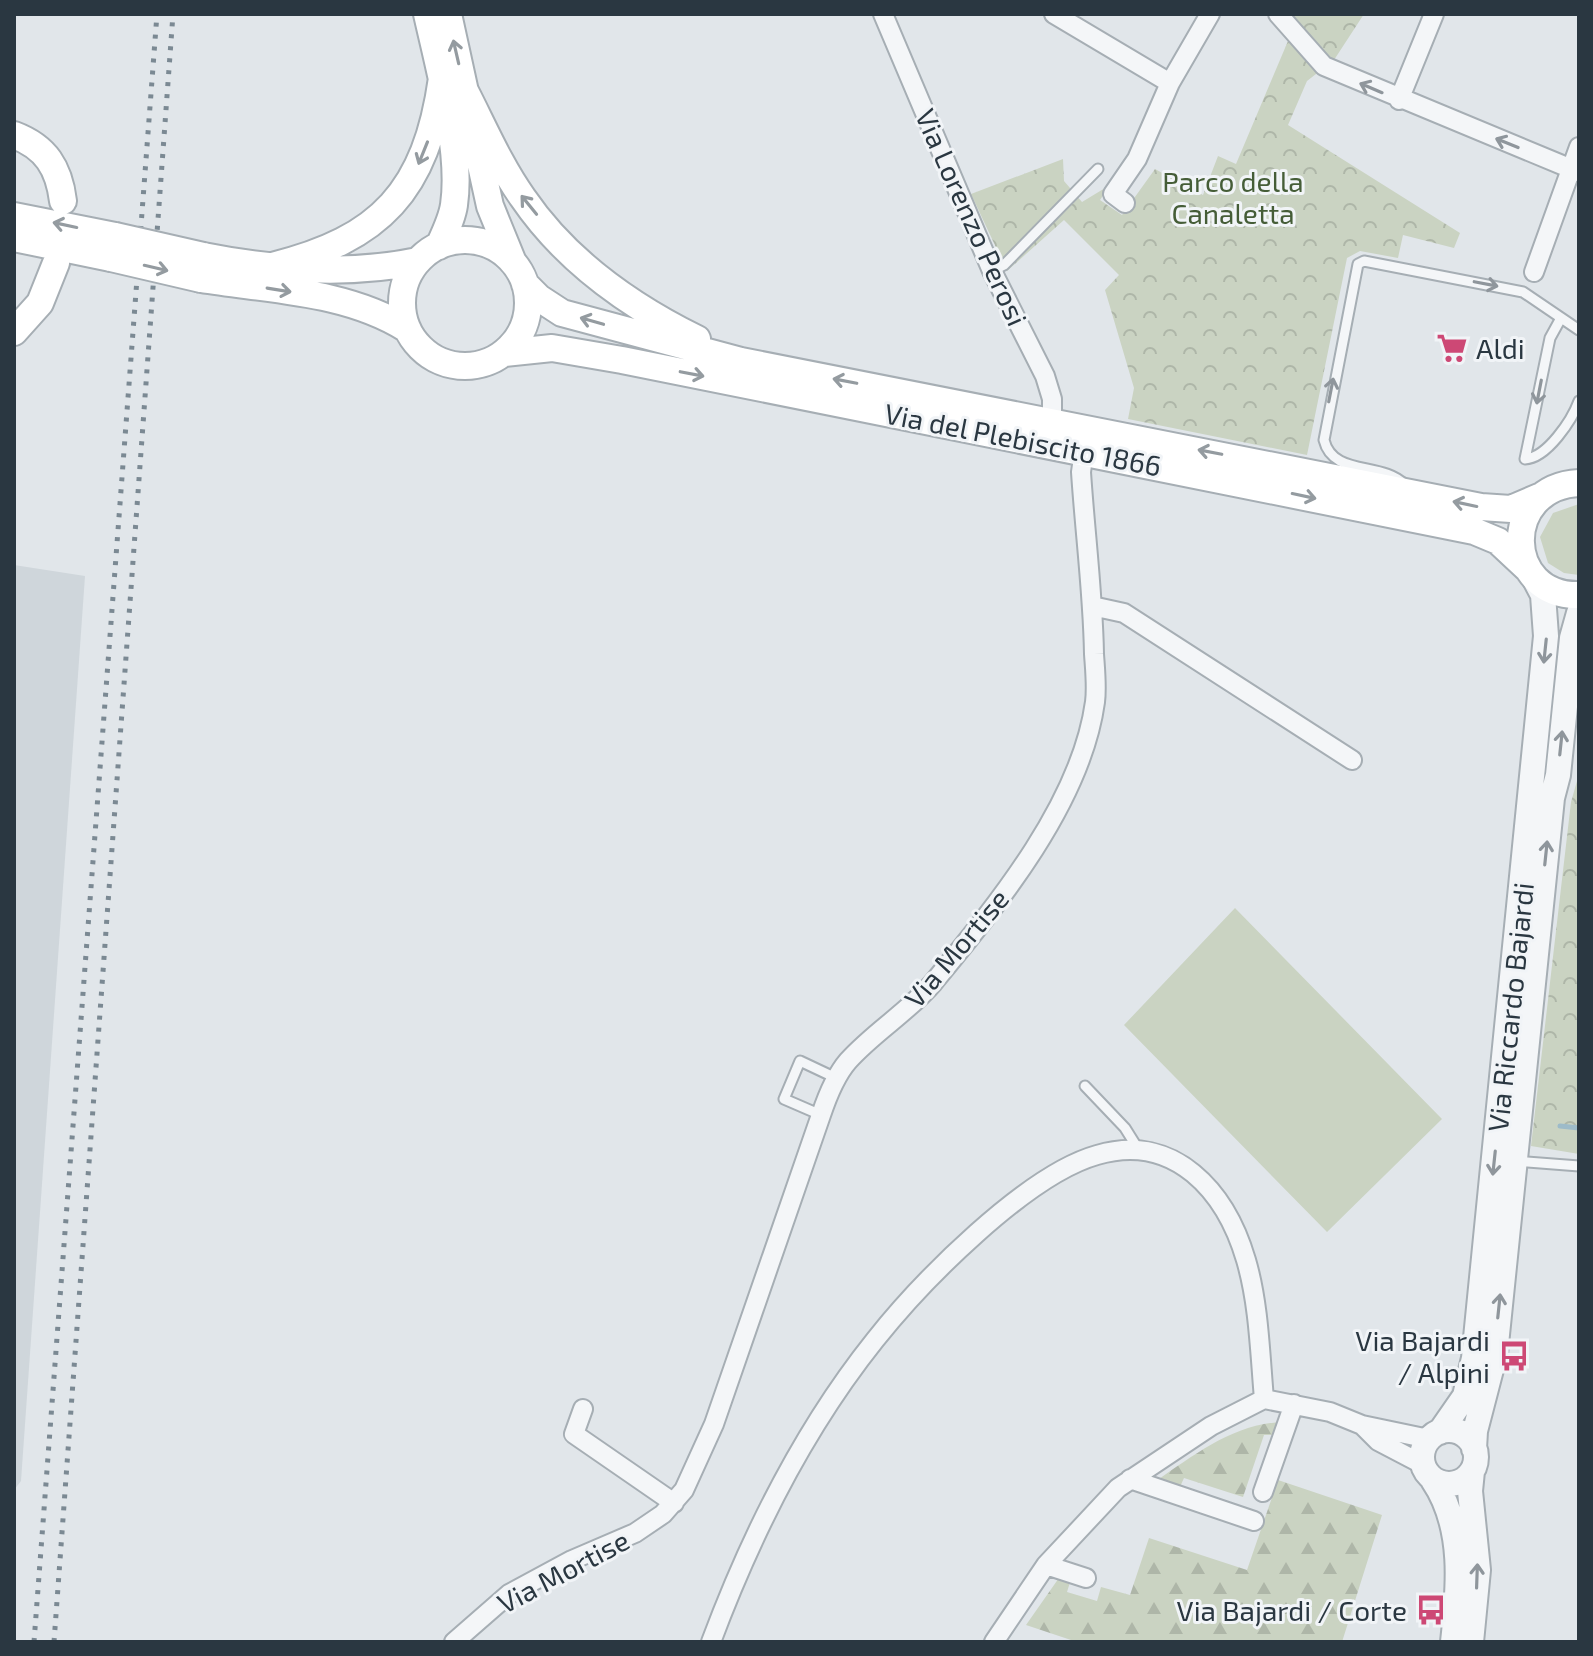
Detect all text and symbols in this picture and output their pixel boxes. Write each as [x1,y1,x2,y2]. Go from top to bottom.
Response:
one-way arrow [448,40,463,66]
one-way arrow [1359,80,1384,95]
street label: Via Lorenzo Perosi [909,103,1035,331]
one-way arrow [1495,135,1520,149]
one-way arrow [415,140,429,165]
park label: Parco della Canaletta [1162,164,1304,230]
one-way arrow [520,195,538,216]
one-way arrow [52,217,78,232]
one-way arrow [143,261,169,276]
one-way arrow [1473,277,1498,292]
one-way arrow [265,283,291,298]
one-way arrow [579,313,605,328]
supermarket icon: Aldi [1435,331,1469,365]
place label: Aldi [1476,331,1525,365]
one-way arrow [678,367,704,382]
one-way arrow [832,373,858,388]
one-way arrow [1325,377,1340,403]
one-way arrow [1531,378,1546,404]
street label: Via del Plebiscito 1866 [882,395,1164,483]
one-way arrow [1198,444,1223,459]
one-way arrow [1290,489,1316,504]
one-way arrow [1452,496,1478,511]
one-way arrow [1537,637,1552,664]
one-way arrow [1554,731,1569,757]
one-way arrow [1539,840,1554,867]
street label: Via Riccardo Bajardi [1480,881,1540,1133]
street label: Via Mortise [897,882,1015,1014]
one-way arrow [1486,1149,1501,1176]
one-way arrow [1492,1293,1507,1320]
place label: Via Bajardi / Alpini [1355,1323,1490,1389]
bus stop icon: Via Bajardi / Alpini [1497,1339,1531,1373]
street label: Via Mortise [491,1522,635,1620]
one-way arrow [1469,1563,1484,1590]
place label: Via Bajardi / Corte [1177,1593,1407,1627]
bus stop icon: Via Bajardi / Corte [1414,1593,1448,1627]

